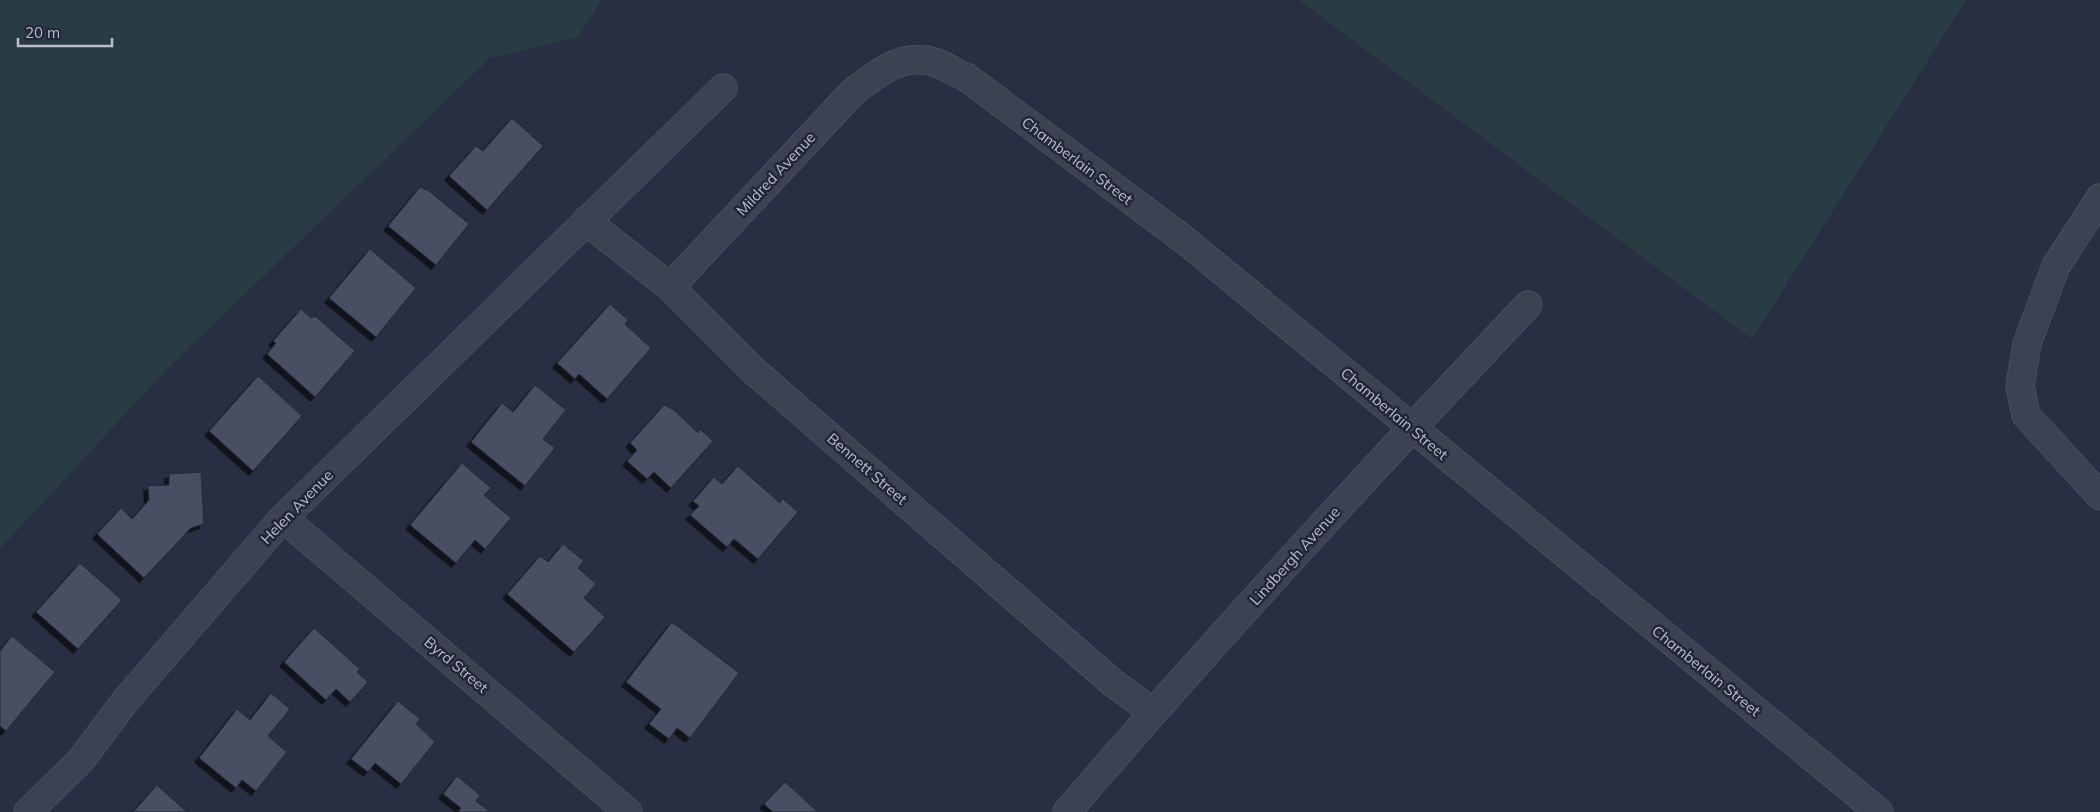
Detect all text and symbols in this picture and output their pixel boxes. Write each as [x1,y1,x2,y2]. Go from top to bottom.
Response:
scale bar [18,15,111,47]
text: 20 m [25,23,60,42]
street label: Chamberlain Street [1018,113,1137,209]
street label: Mildred Avenue [732,128,819,220]
street label: Chamberlain Street [1337,363,1452,464]
street label: Bennett Street [823,429,911,509]
street label: Helen Avenue [256,465,337,548]
street label: Lindbergh Avenue [1245,502,1344,609]
street label: Chamberlain Street [1648,621,1764,720]
street label: Byrd Street [420,632,492,697]

